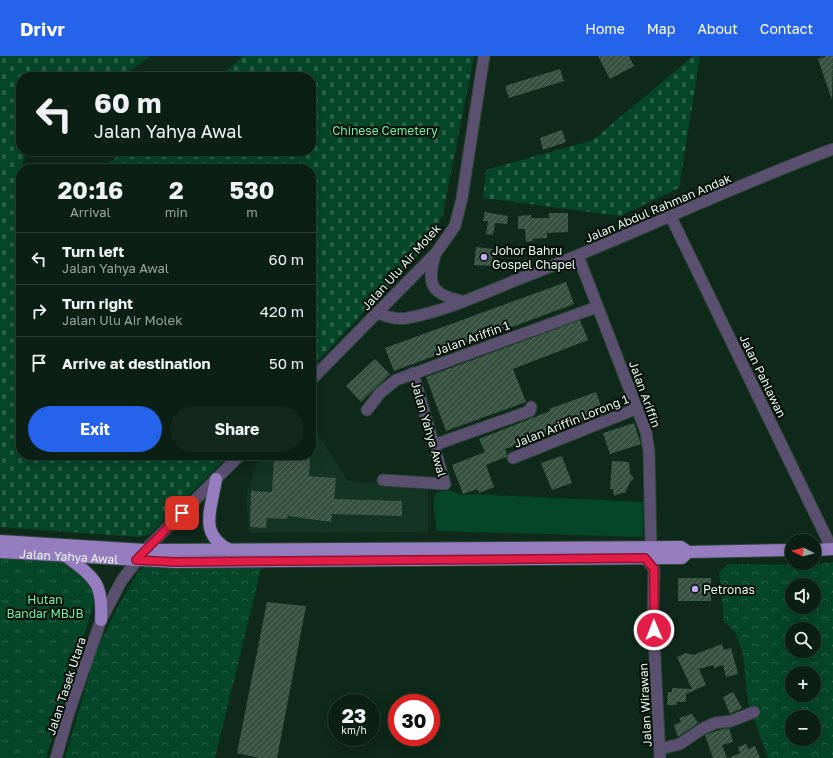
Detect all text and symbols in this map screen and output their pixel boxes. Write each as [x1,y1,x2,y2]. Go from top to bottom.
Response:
text: Drivr [20,17,65,40]
text: Home [585,20,625,37]
text: Map [647,20,675,37]
text: About [697,20,738,37]
text: Contact [760,20,813,37]
text: 60 m [94,86,161,119]
icon: left [28,88,80,140]
text: Jalan Yahya Awal [94,120,242,142]
park label: Chinese Cemetery [332,123,438,138]
street label: Jalan Abdul Rahman Andak [582,170,734,246]
text: 20:16 [58,175,123,204]
text: 2 [169,175,184,204]
text: 530 [229,175,274,204]
text: Arrival [70,204,111,220]
text: min [165,204,188,220]
text: m [246,204,258,220]
street label: Jalan Ulu Air Molek [358,220,444,313]
text: Turn left [62,242,124,260]
place label: Johor Bahru Gospel Chapel [492,243,576,272]
icon: left [28,248,50,270]
text: 60 m [269,250,304,268]
marker: Johor Bahru Gospel Chapel [479,252,489,262]
text: Jalan Yahya Awal [62,260,169,276]
text: Turn right [62,294,133,312]
icon: right [28,300,50,322]
text: 420 m [260,302,304,320]
text: Jalan Ulu Air Molek [62,312,182,328]
street label: Jalan Ariffin 1 [432,317,512,359]
street label: Jalan Pahlawan [736,332,790,420]
icon: arrive [28,352,50,374]
text: Arrive at destination [62,354,211,372]
text: 50 m [269,354,304,372]
street label: Jalan Ariffin [626,359,664,429]
street label: Jalan Yahya Awal [408,379,450,479]
street label: Jalan Ariffin Lorong 1 [512,391,631,451]
button: Exit [28,406,162,452]
button: Share [170,406,304,452]
pin [165,496,199,530]
icon: arrive [171,502,193,524]
north arrow [785,534,821,570]
map controls [785,534,821,746]
street label: Jalan Yahya Awal [19,546,119,566]
button: sound [785,578,821,614]
place label: Petronas [703,582,755,597]
marker: Petronas [690,584,700,594]
park label: Hutan Bandar MBJB [6,592,84,621]
position arrow [633,609,675,651]
button: search [785,622,821,658]
street label: Jalan Tasek Utara [43,635,89,737]
street label: Jalan Wirawan [635,663,655,747]
button: + [785,666,821,702]
speed limit sign: 30 [388,694,440,746]
text: 23 [342,703,366,727]
button: − [785,710,821,746]
text: km/h [341,724,367,736]

